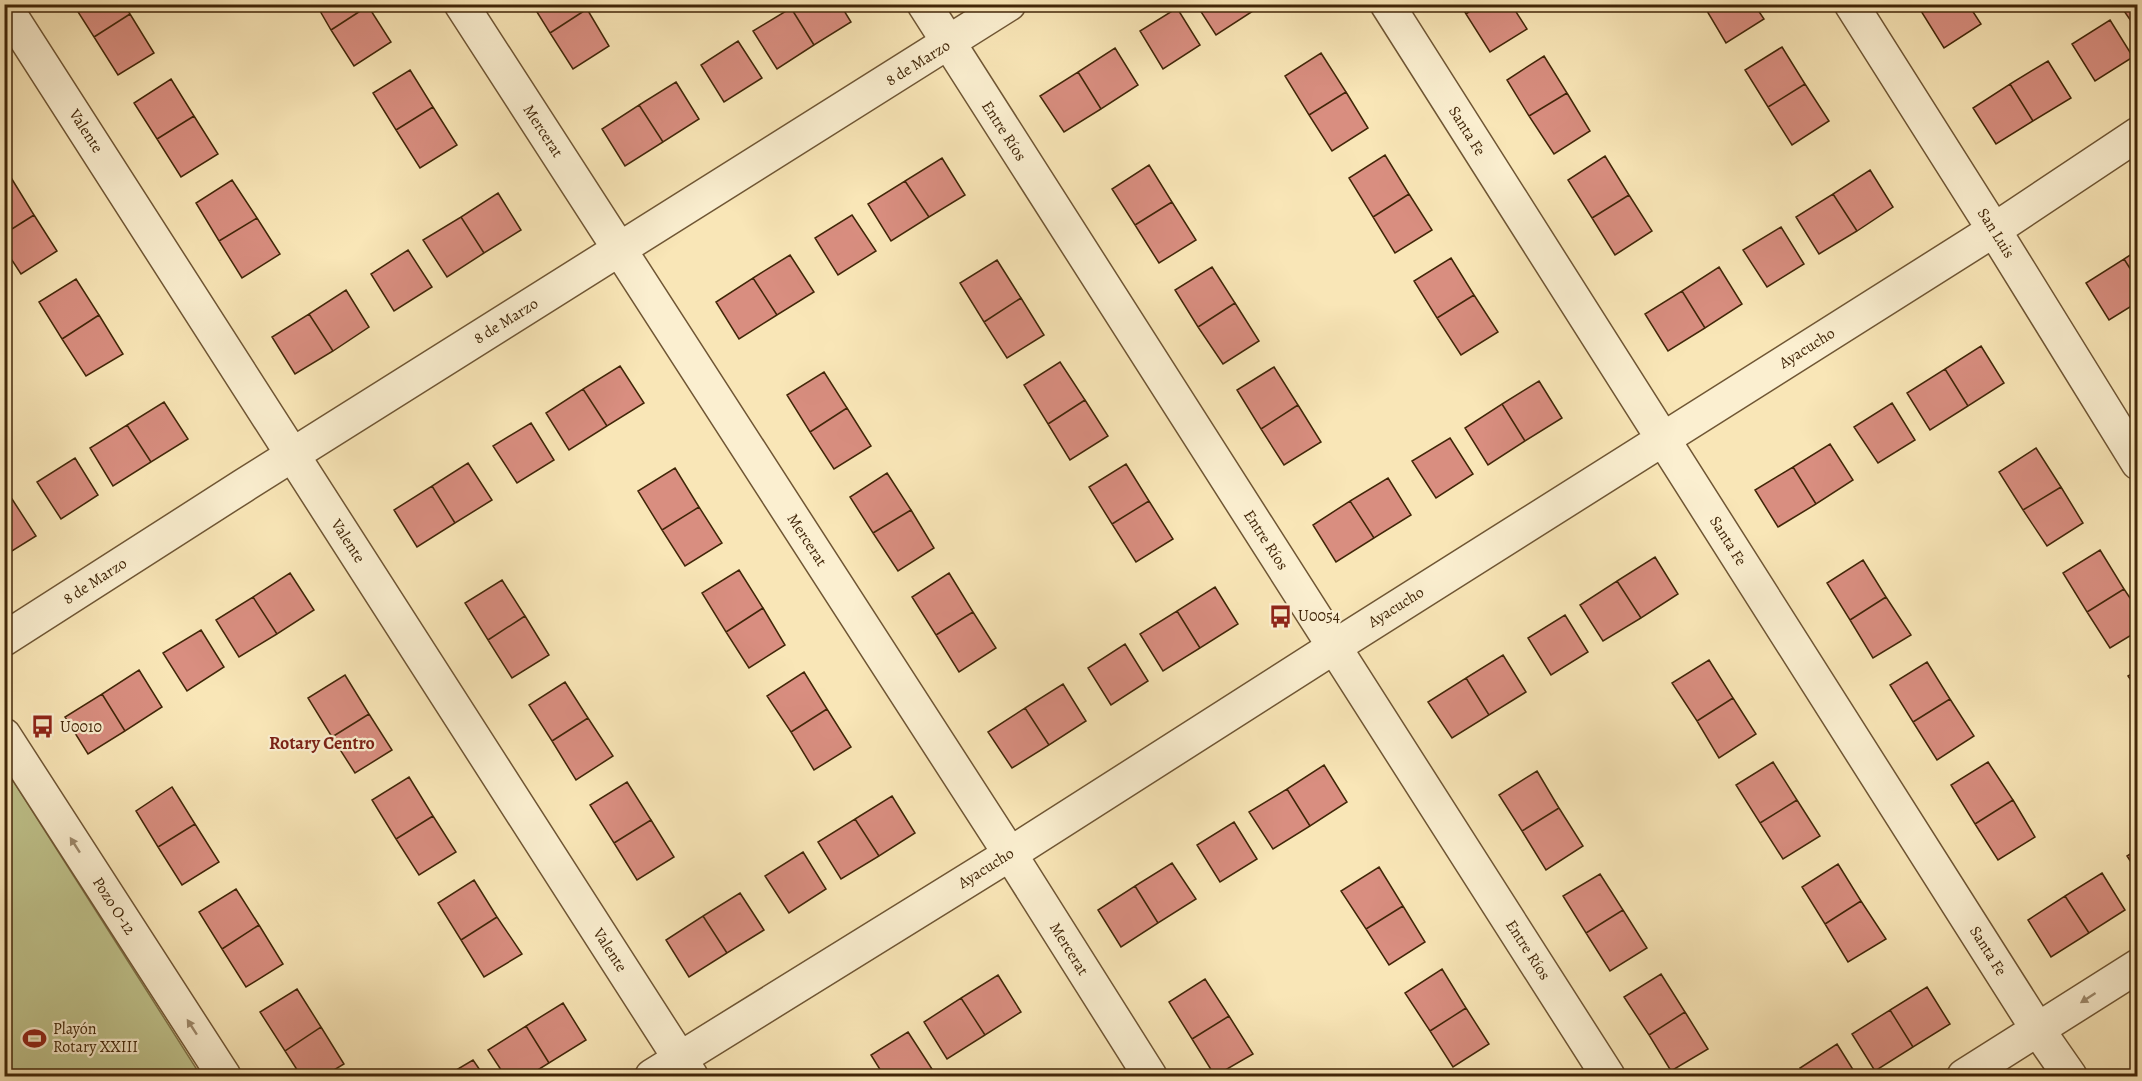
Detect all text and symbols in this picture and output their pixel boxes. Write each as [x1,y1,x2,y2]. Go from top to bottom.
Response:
street label: 8 de Marzo [882,35,954,91]
street label: Entre Ríos [976,97,1032,165]
street label: Mercerat [518,100,568,162]
street label: Santa Fe [1443,102,1491,160]
street label: Valente [63,104,108,157]
street label: San Luis [1972,204,2020,262]
street label: 8 de Marzo [470,293,542,349]
street label: Ayacucho [1774,322,1839,374]
street label: Entre Ríos [1238,506,1294,574]
street label: Mercerat [782,509,832,571]
street label: Santa Fe [1704,512,1752,570]
street label: Valente [325,514,370,567]
street label: 8 de Marzo [59,552,131,610]
street label: Ayacucho [1363,581,1428,633]
bus stop icon: U0054 [1267,603,1293,629]
place label: U0054 [1298,605,1340,627]
bus stop icon: U0010 [29,714,55,740]
place label: U0010 [60,716,102,738]
district label: Rotary Centro [269,731,375,755]
one-way arrow [70,837,81,854]
street label: Ayacucho [953,842,1018,894]
street label: Pozo O-12 [87,873,141,939]
street label: Entre Ríos [1500,916,1556,984]
street label: Mercerat [1044,918,1094,980]
street label: Santa Fe [1964,922,2012,980]
street label: Valente [587,923,632,976]
one-way arrow [2080,992,2096,1003]
place label: Playón Rotary XXIII [53,1018,138,1058]
one-way arrow [187,1019,198,1035]
sports icon: Playón Rotary XXIII [22,1025,48,1051]

